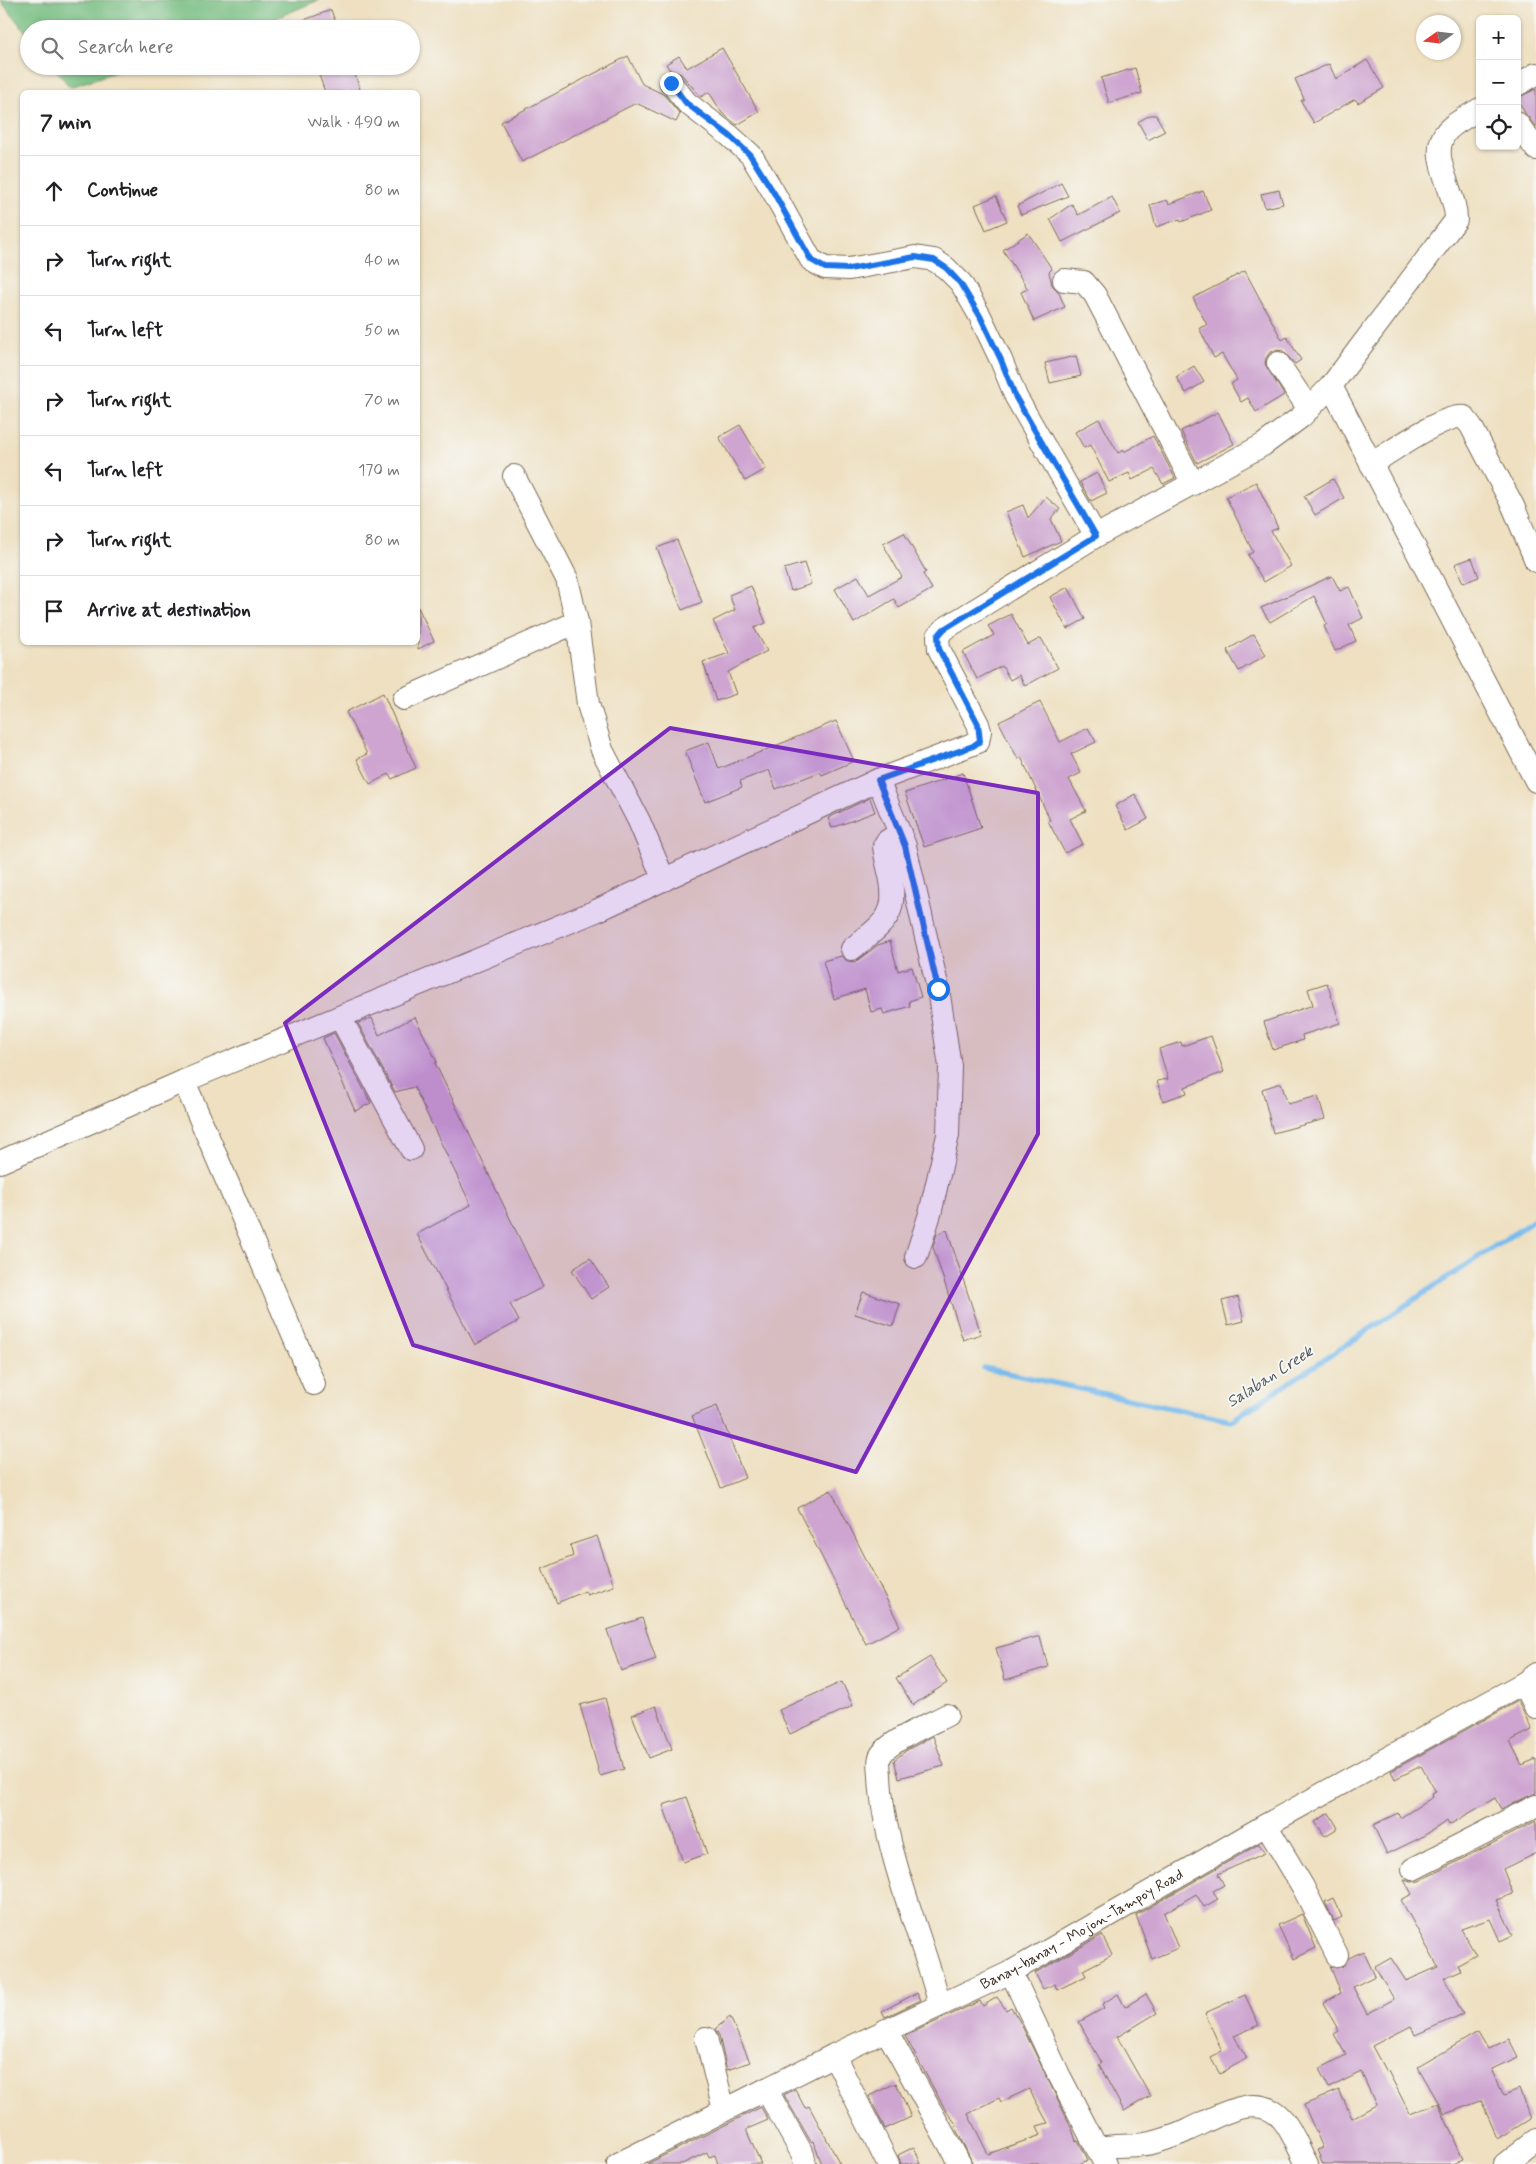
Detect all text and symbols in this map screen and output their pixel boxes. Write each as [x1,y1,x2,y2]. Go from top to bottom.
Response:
north arrow [1416,15,1461,60]
map controls [1476,15,1521,150]
button: + [1476,15,1521,60]
search box [20,20,420,75]
icon: search [38,34,66,62]
text: Search here [78,35,174,60]
button: − [1476,60,1521,105]
route end [660,72,683,95]
button: locate [1476,105,1521,150]
text: 7 min [40,109,92,137]
text: Walk · 490 m [308,112,400,133]
icon: ahead [40,177,68,205]
text: Continue [87,178,158,203]
text: 80 m [365,180,400,201]
icon: right [40,247,68,275]
text: Turn right [87,248,171,273]
text: 40 m [364,250,400,271]
icon: left [40,317,68,345]
text: Turn left [87,318,163,343]
text: 50 m [364,320,400,341]
icon: right [40,387,68,415]
text: Turn right [87,388,171,413]
text: 70 m [364,390,400,411]
icon: left [40,457,68,485]
text: Turn left [87,458,163,483]
text: 170 m [358,460,400,481]
icon: right [40,527,68,555]
text: Turn right [87,528,171,553]
text: 80 m [365,530,400,551]
icon: arrive [40,597,68,625]
text: Arrive at destination [87,598,251,623]
route start [927,978,950,1001]
water label: Salaban Creek [1223,1341,1318,1413]
street label: Banay-banay - Mojon-Tampoy Road [977,1865,1187,1995]

